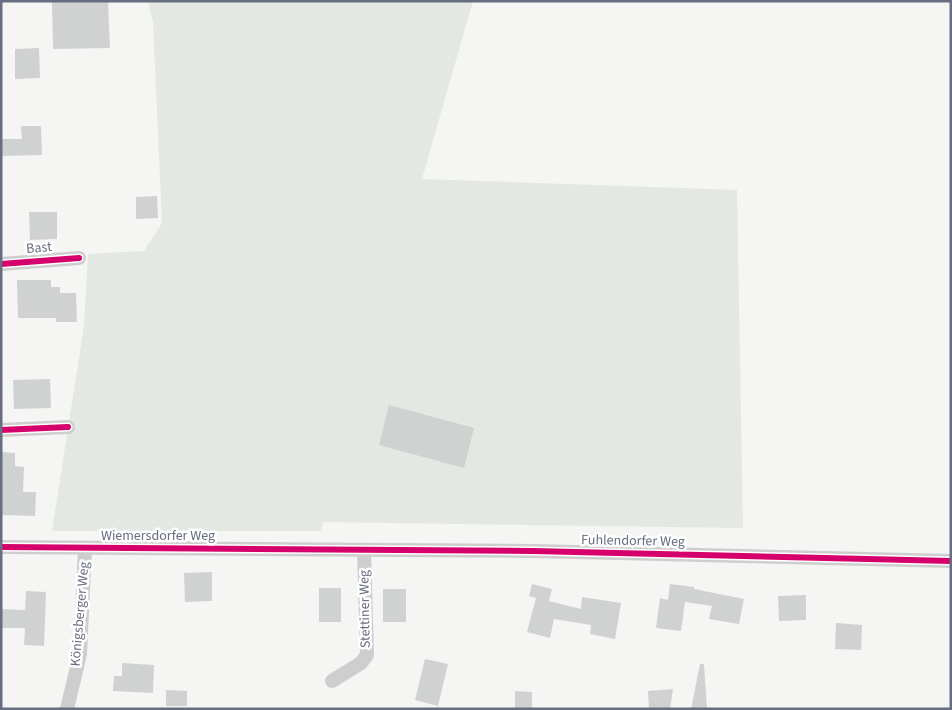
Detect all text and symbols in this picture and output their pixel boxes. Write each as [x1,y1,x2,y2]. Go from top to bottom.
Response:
street label: Bast [25,237,53,259]
street label: Wiemersdorfer Weg [101,526,215,546]
street label: Fuhlendorfer Weg [581,530,685,552]
street label: Königsberger Weg [65,561,95,667]
street label: Stettiner Weg [354,570,376,648]

